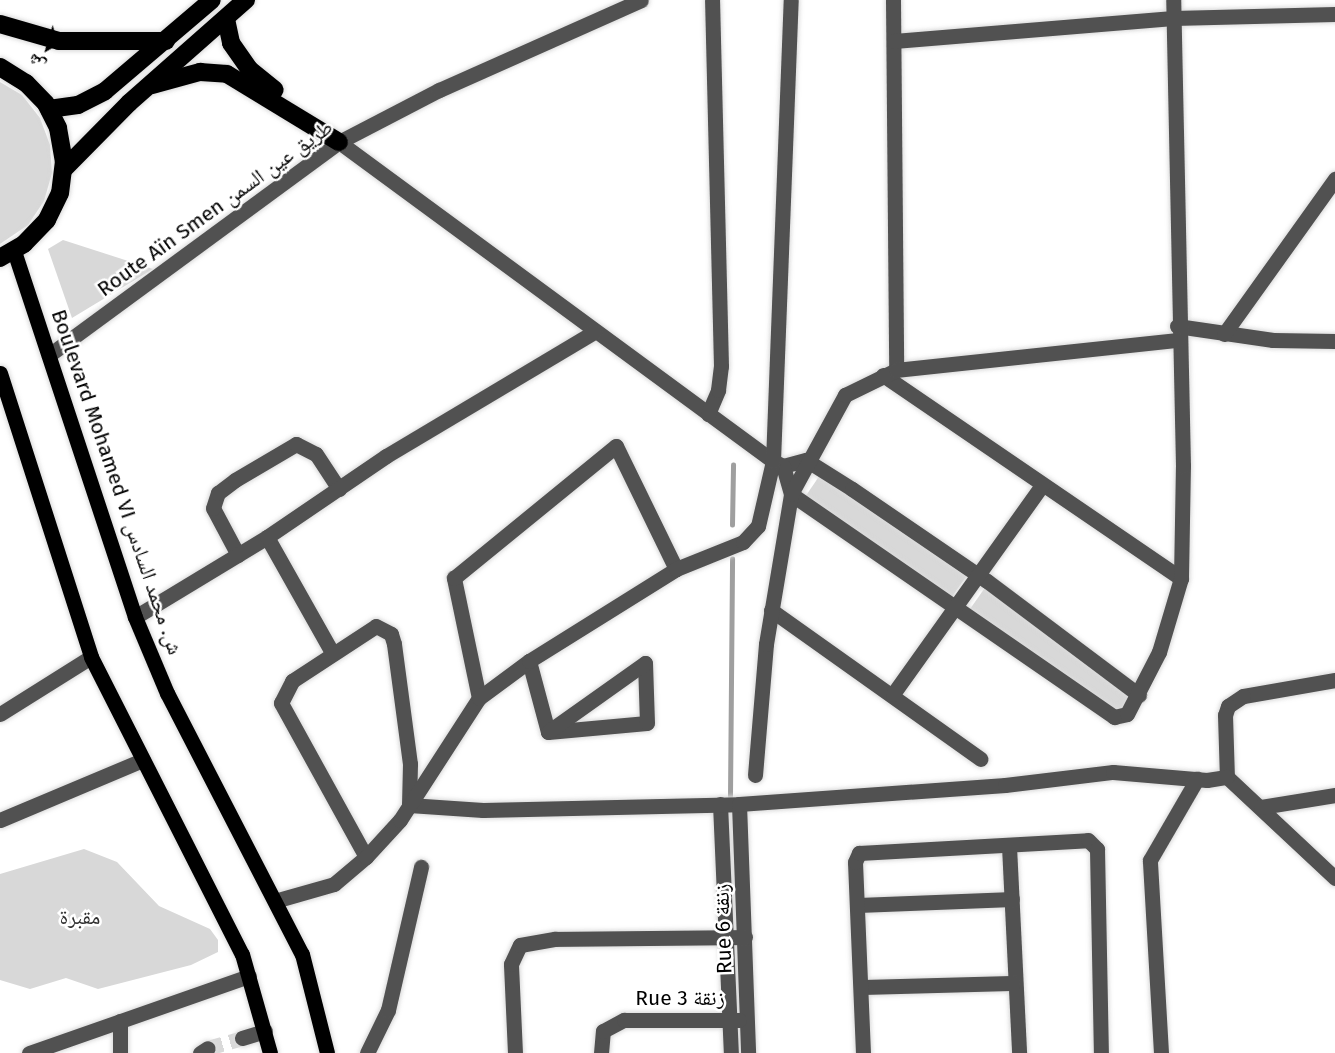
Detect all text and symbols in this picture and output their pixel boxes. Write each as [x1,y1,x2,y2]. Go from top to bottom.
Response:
north arrow [18,18,78,78]
text: ش [24,50,49,75]
street label: Route Aïn Smen طريق عين السمن [92,114,338,302]
street label: Boulevard Mohamed VI ش. محمد السادس [46,306,188,658]
street label: Rue 6 زنقة [709,883,737,975]
park label: مقبرة [60,904,100,930]
street label: Rue 3 زنقة [635,985,725,1011]

